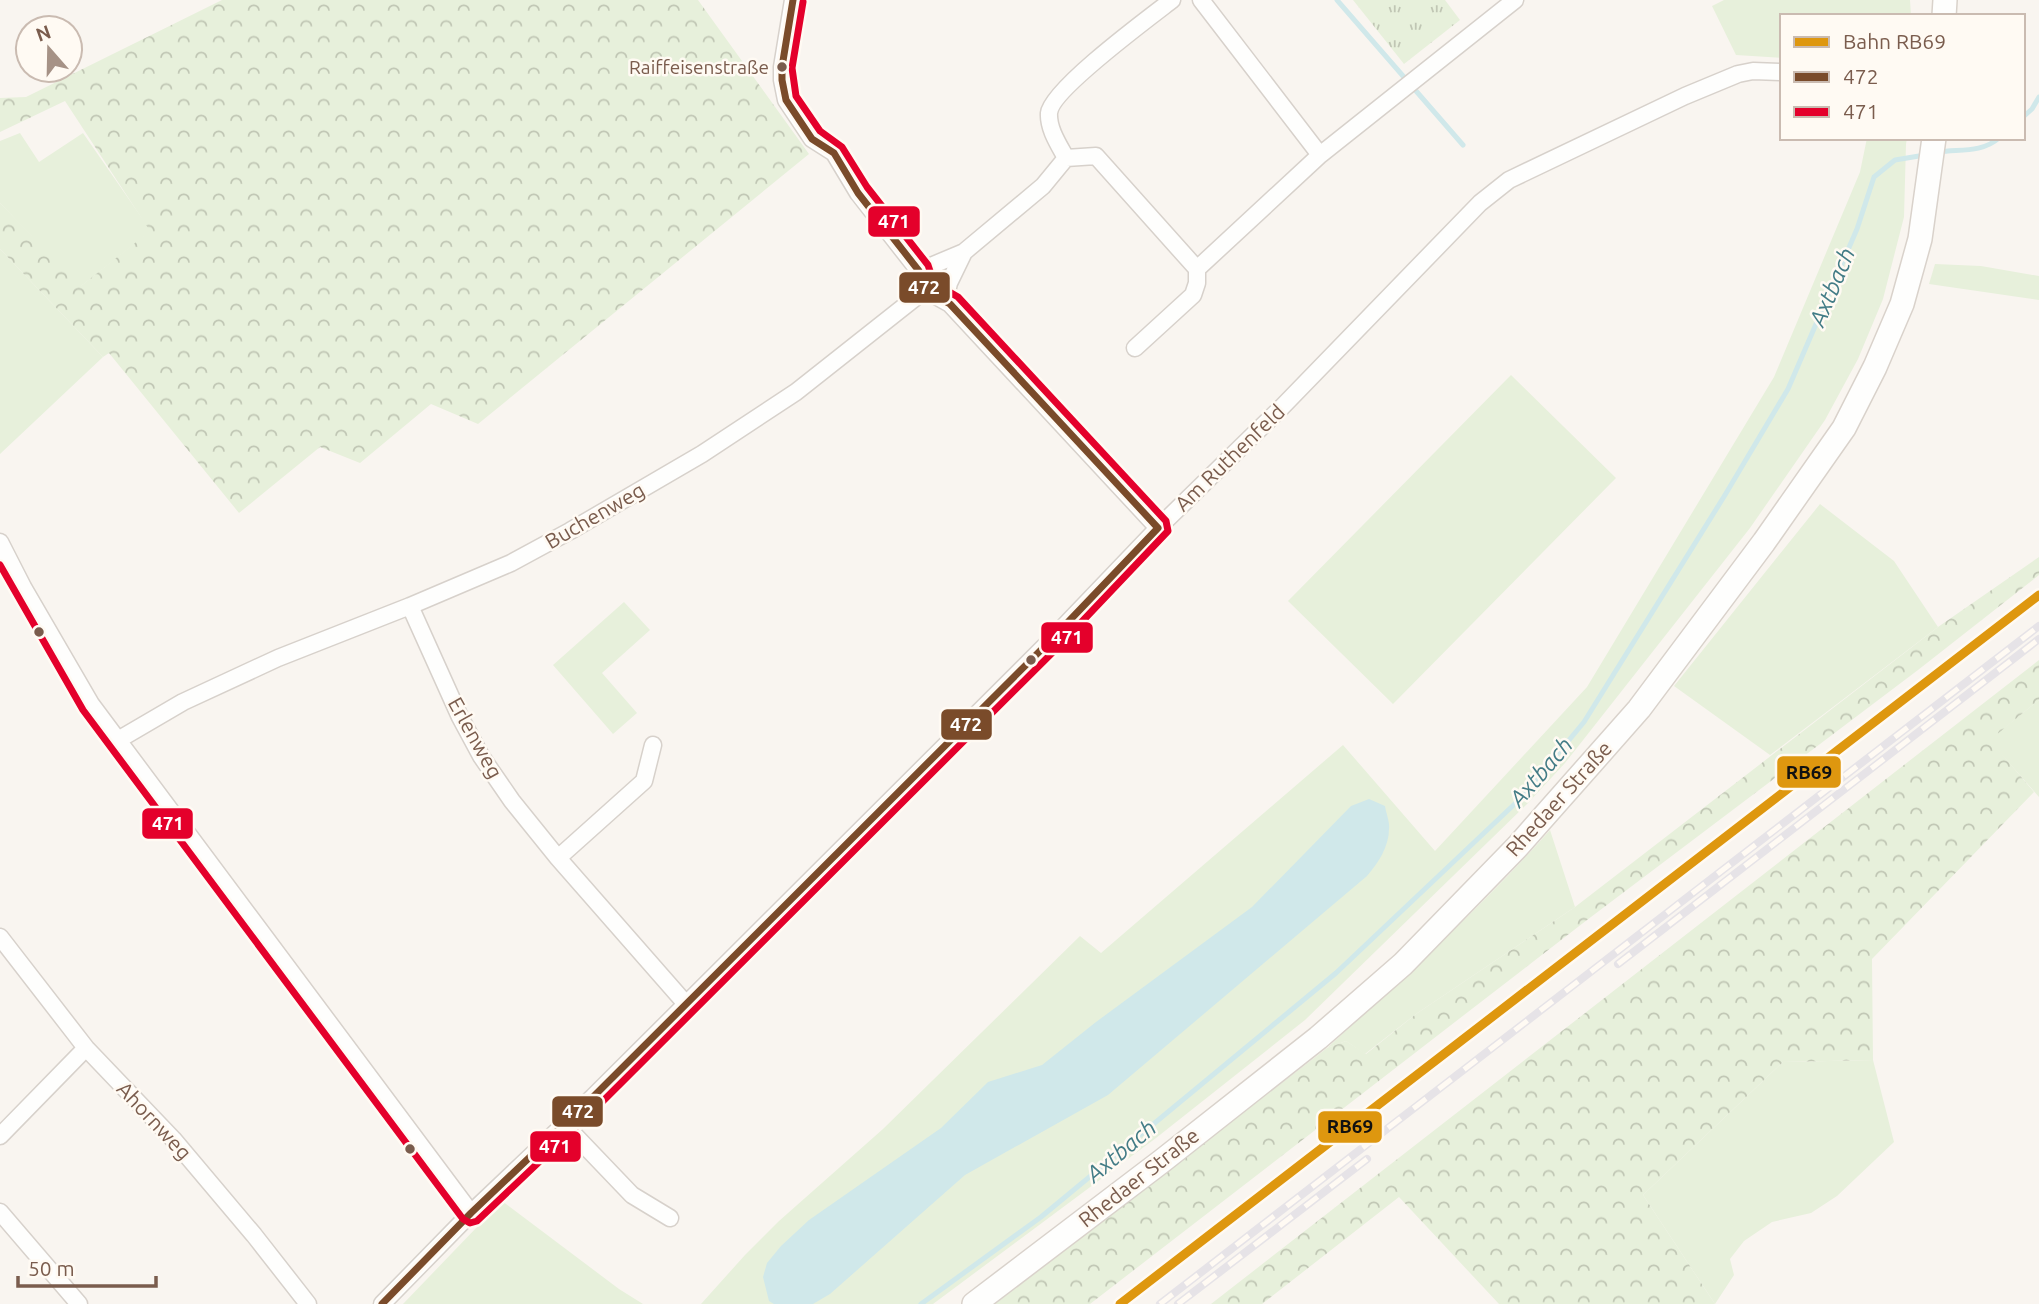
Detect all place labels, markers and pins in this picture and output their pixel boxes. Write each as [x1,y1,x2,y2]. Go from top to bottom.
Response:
place label: Raiffeisenstraße [629,56,769,78]
marker: Raiffeisenstraße [775,60,789,74]
unlabelled marker [32,625,46,639]
unlabelled marker [1024,653,1038,667]
unlabelled marker [403,1142,417,1156]

